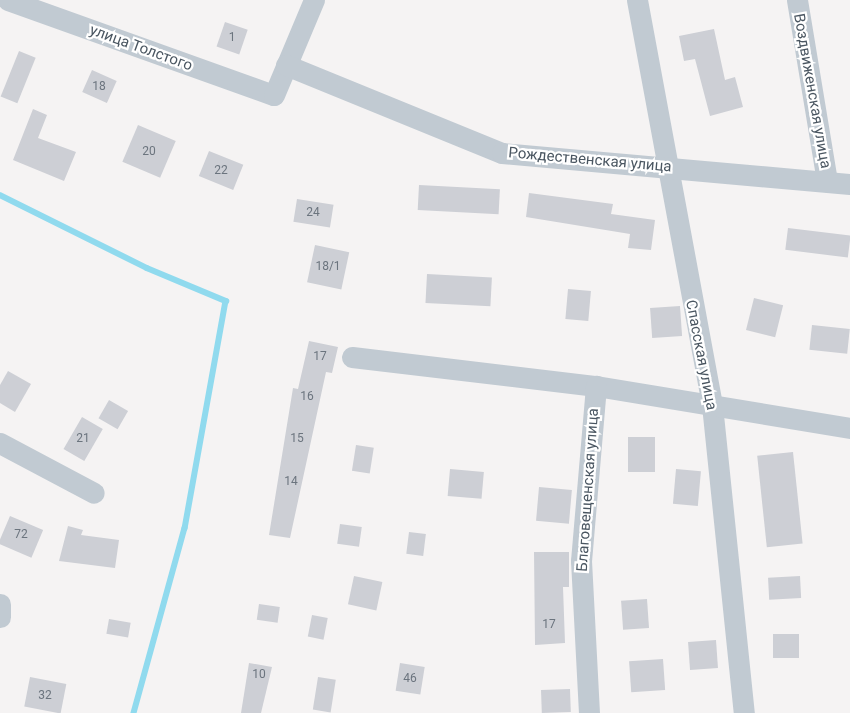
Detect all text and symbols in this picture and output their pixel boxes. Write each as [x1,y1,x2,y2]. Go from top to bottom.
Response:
street label: Воздвиженская улица [790,12,834,170]
street label: улица Толстого [87,21,195,75]
house number: 1 [229,31,235,45]
house number: 18 [92,80,106,94]
street label: Рождественская улица [508,144,672,176]
house number: 20 [142,145,156,159]
house number: 22 [214,164,228,178]
house number: 24 [306,206,320,220]
house number: 18/1 [315,260,341,274]
street label: Спасская улица [682,298,720,412]
house number: 17 [313,350,327,364]
house number: 16 [300,390,314,404]
street label: Благовещенская улица [573,408,603,572]
house number: 21 [76,432,90,446]
house number: 15 [290,432,304,446]
house number: 14 [284,475,298,489]
house number: 72 [14,528,28,542]
house number: 17 [542,618,556,632]
house number: 10 [252,668,266,682]
house number: 46 [403,672,417,686]
house number: 32 [38,689,52,703]

